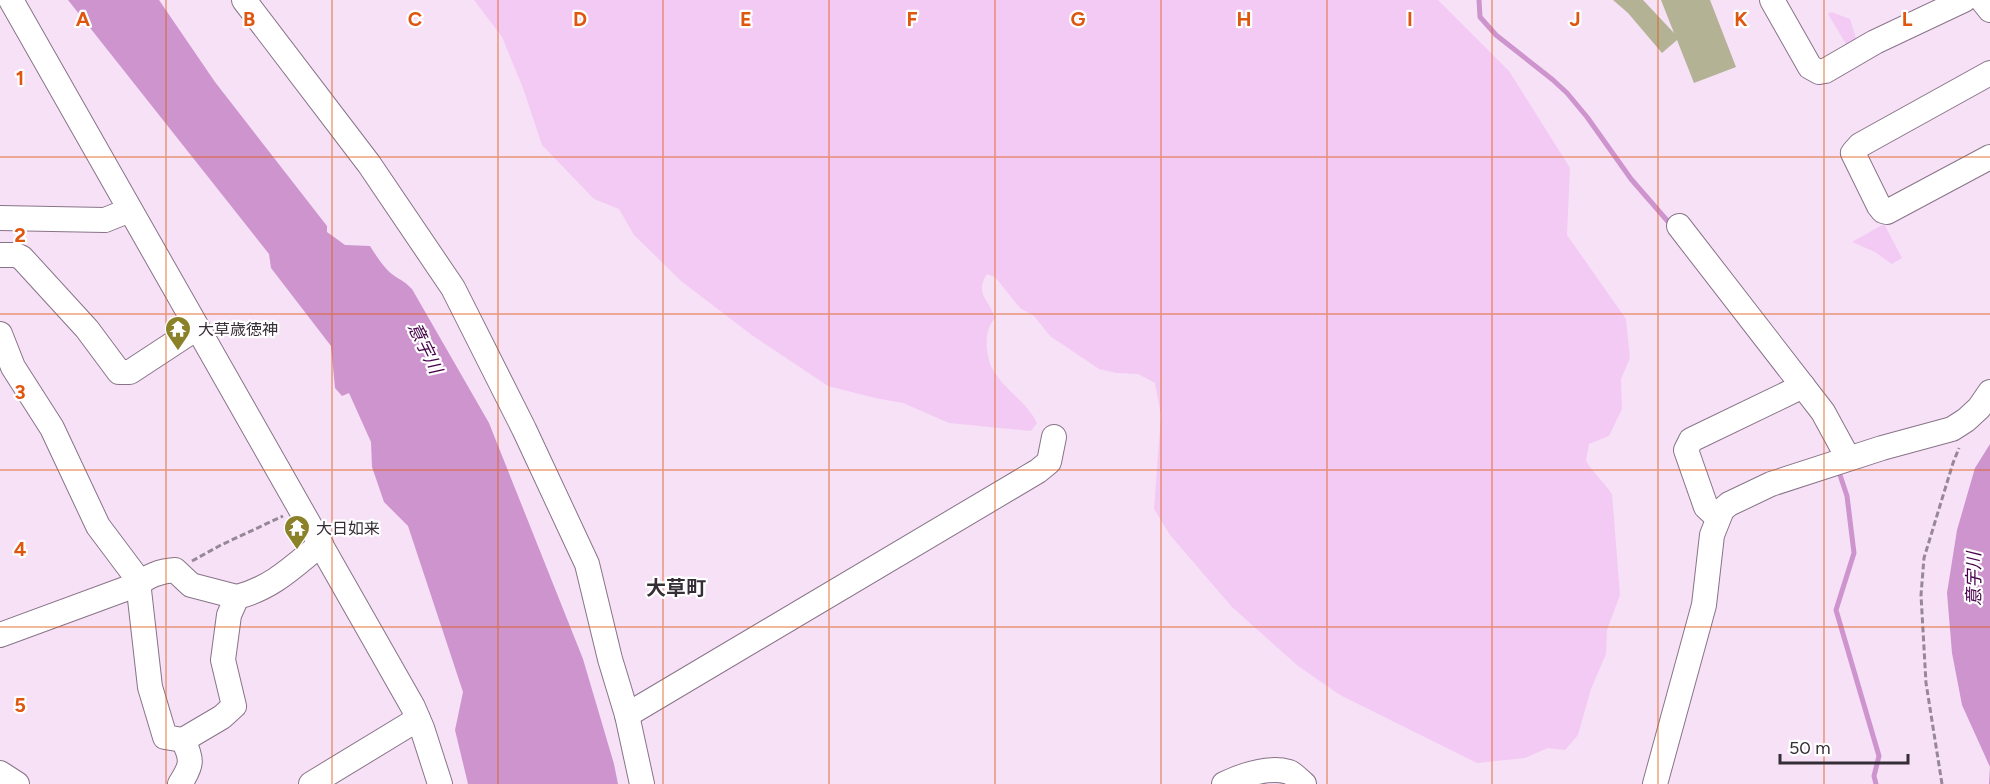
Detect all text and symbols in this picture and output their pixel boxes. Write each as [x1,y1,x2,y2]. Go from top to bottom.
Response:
text: A [76,7,91,31]
text: B [243,7,255,31]
text: C [408,7,422,31]
text: D [573,7,587,31]
text: E [740,7,752,31]
text: F [906,7,918,31]
text: G [1071,7,1086,31]
text: H [1237,7,1252,31]
text: I [1407,7,1413,31]
text: J [1569,7,1581,31]
text: K [1734,7,1748,31]
text: L [1902,7,1913,31]
text: 1 [16,66,24,90]
text: 2 [14,223,26,247]
temple icon: 大草歳徳神 [163,314,193,352]
water label: 意宇川 [403,319,448,379]
place label: 大草歳徳神 [198,320,278,339]
text: 3 [14,380,26,404]
temple icon: 大日如来 [282,513,312,551]
place label: 大日如来 [316,519,380,538]
text: 4 [14,537,27,561]
water label: 意宇川 [1963,550,1985,606]
district label: 大草町 [646,576,706,600]
text: 5 [14,693,26,717]
scale bar [1780,727,1908,765]
text: 50 m [1789,737,1831,759]

